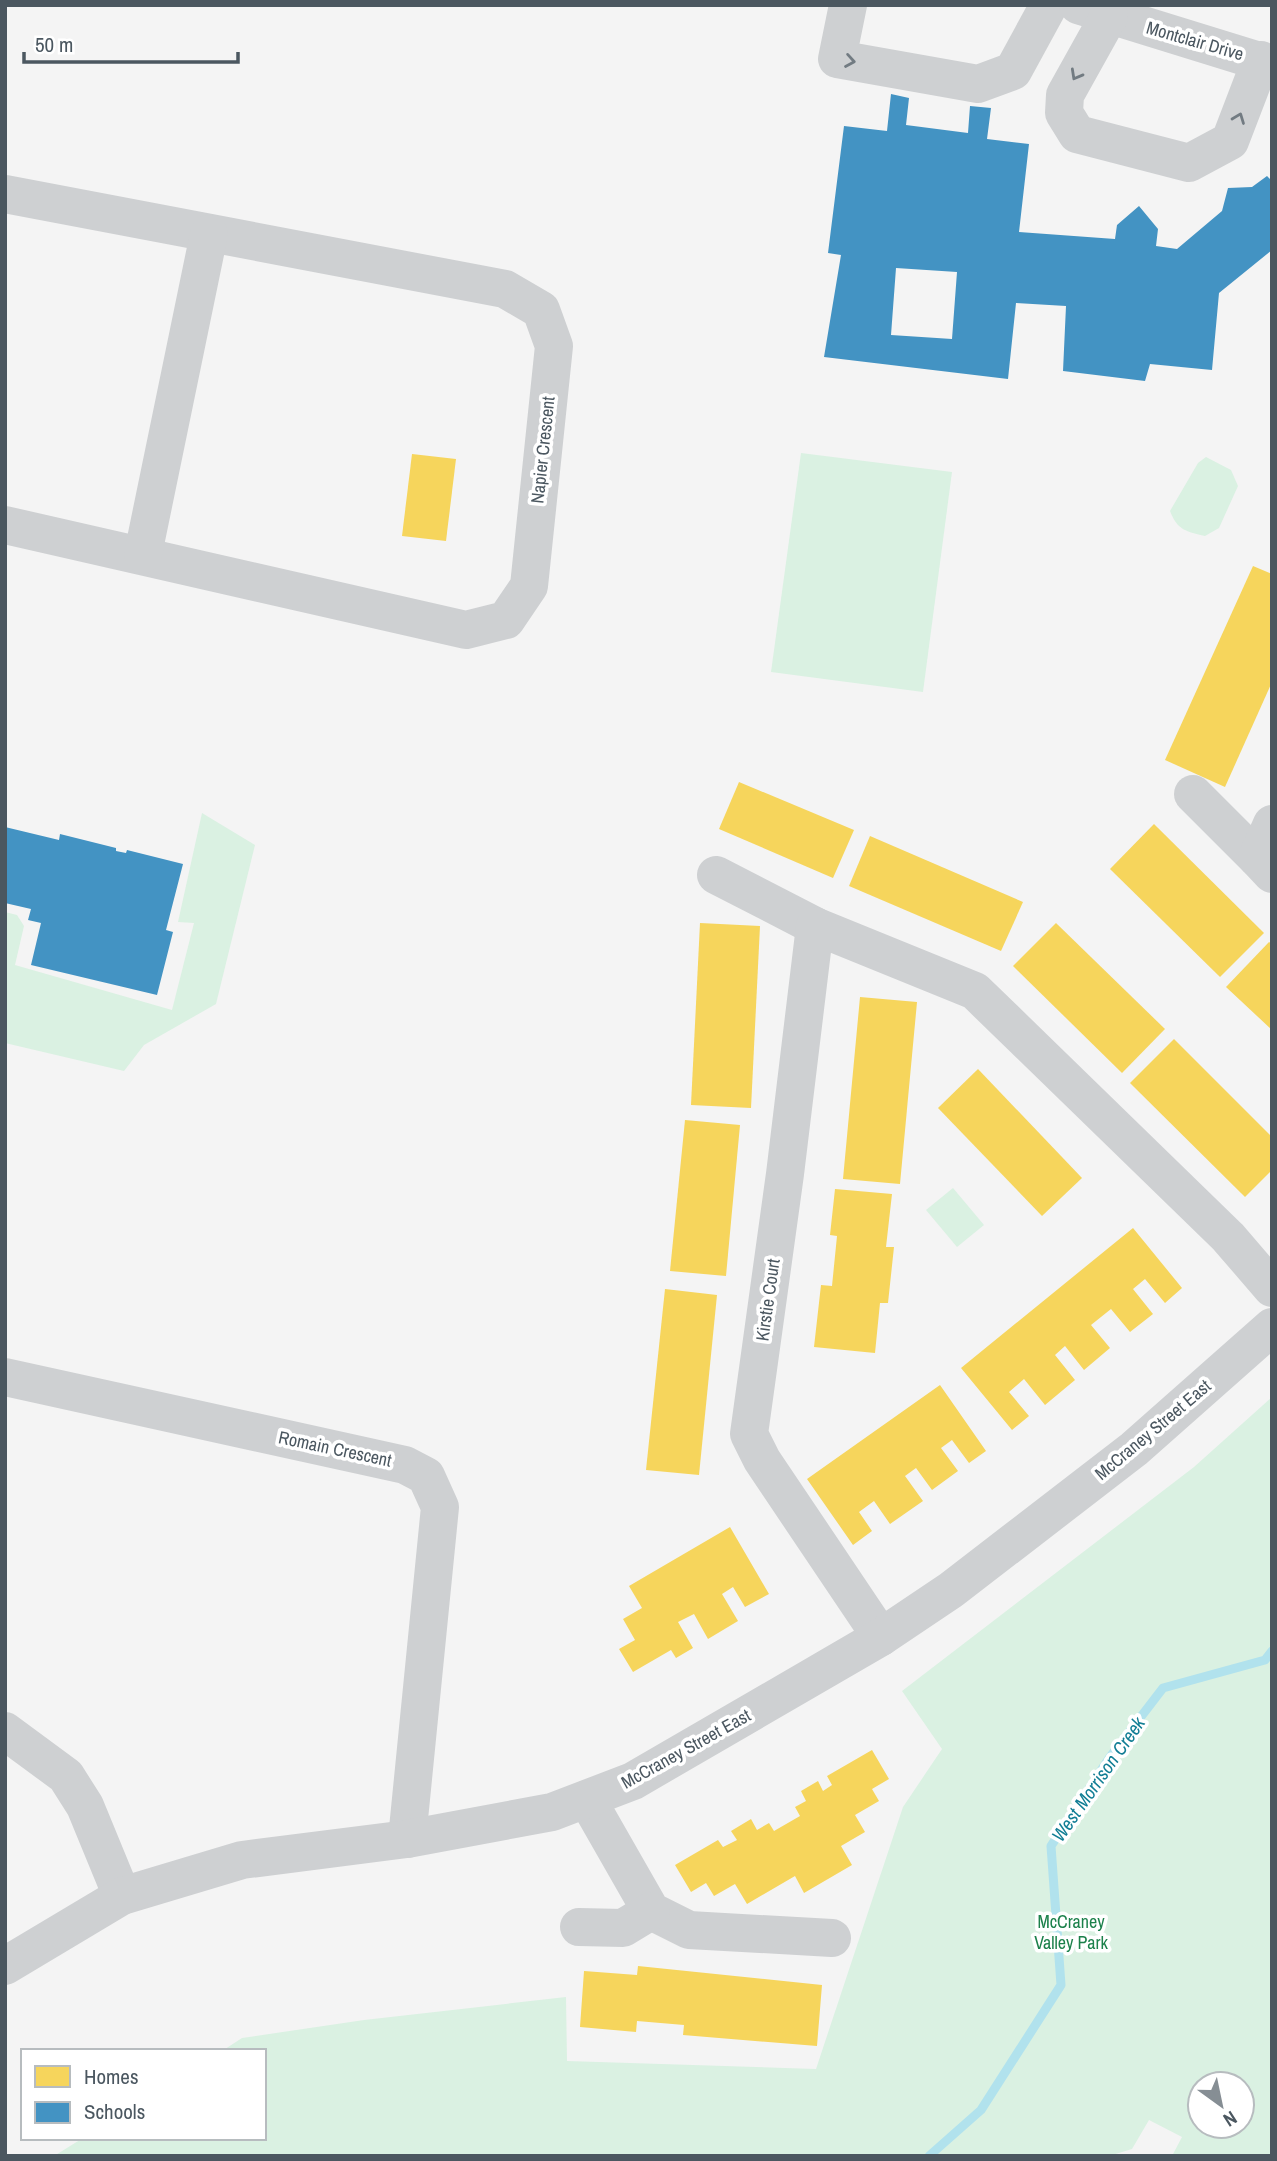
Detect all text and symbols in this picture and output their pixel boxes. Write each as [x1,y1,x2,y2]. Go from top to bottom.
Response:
street label: Montclair Drive [1144,15,1247,66]
scale bar [24,21,238,65]
text: 50 m [35,30,73,59]
one-way arrow [844,53,856,68]
one-way arrow [1071,68,1084,81]
one-way arrow [1230,113,1244,125]
street label: Napier Crescent [524,395,561,505]
street label: Kirstie Court [749,1257,786,1343]
street label: McCraney Street East [1089,1374,1216,1486]
street label: Romain Crescent [276,1424,394,1473]
street label: McCraney Street East [617,1703,755,1794]
water label: West Morrison Creek [1045,1710,1151,1847]
park label: McCraney Valley Park [1034,1909,1108,1955]
legend [21,2049,266,2140]
text: Homes [84,2062,139,2091]
north arrow [1186,2070,1256,2140]
text: Schools [84,2097,145,2126]
text: N [1218,2105,1242,2133]

